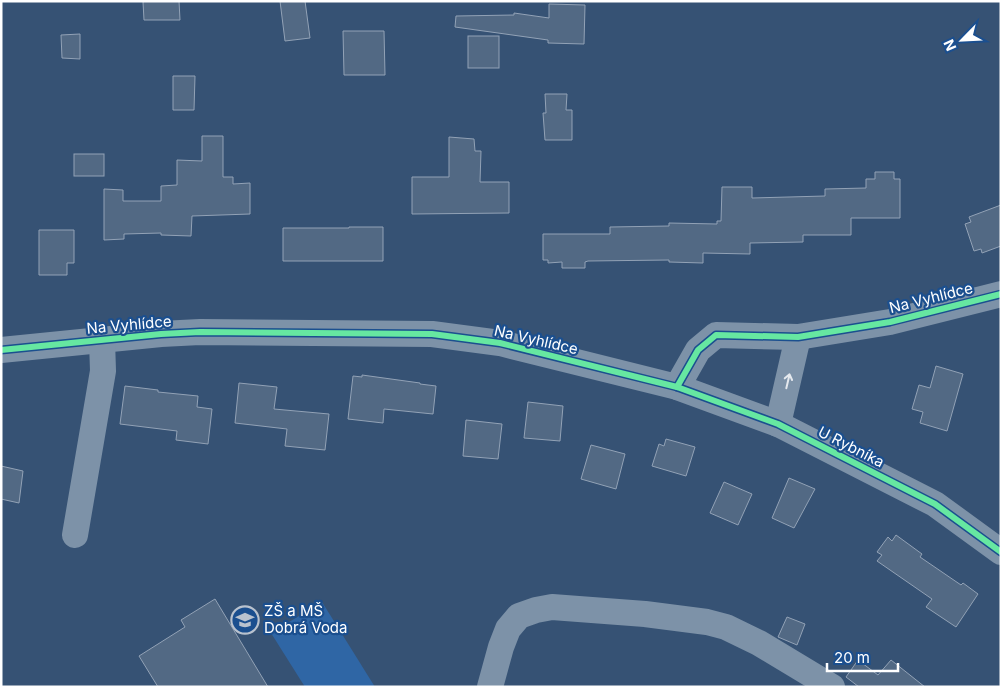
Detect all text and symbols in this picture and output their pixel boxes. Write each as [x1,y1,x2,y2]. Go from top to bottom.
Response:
north arrow [937,15,987,65]
text: N [940,37,960,54]
street label: Na Vyhlídce [887,278,975,317]
street label: Na Vyhlídce [86,311,172,338]
street label: Na Vyhlídce [492,321,580,358]
one-way arrow [784,373,793,389]
street label: U Rybníka [815,422,888,471]
place label: ZŠ a MŠ Dobrá Voda [264,601,347,637]
school or university icon: ZŠ a MŠ Dobrá Voda [230,605,260,635]
scale bar [827,640,898,672]
text: 20 m [834,648,870,667]

